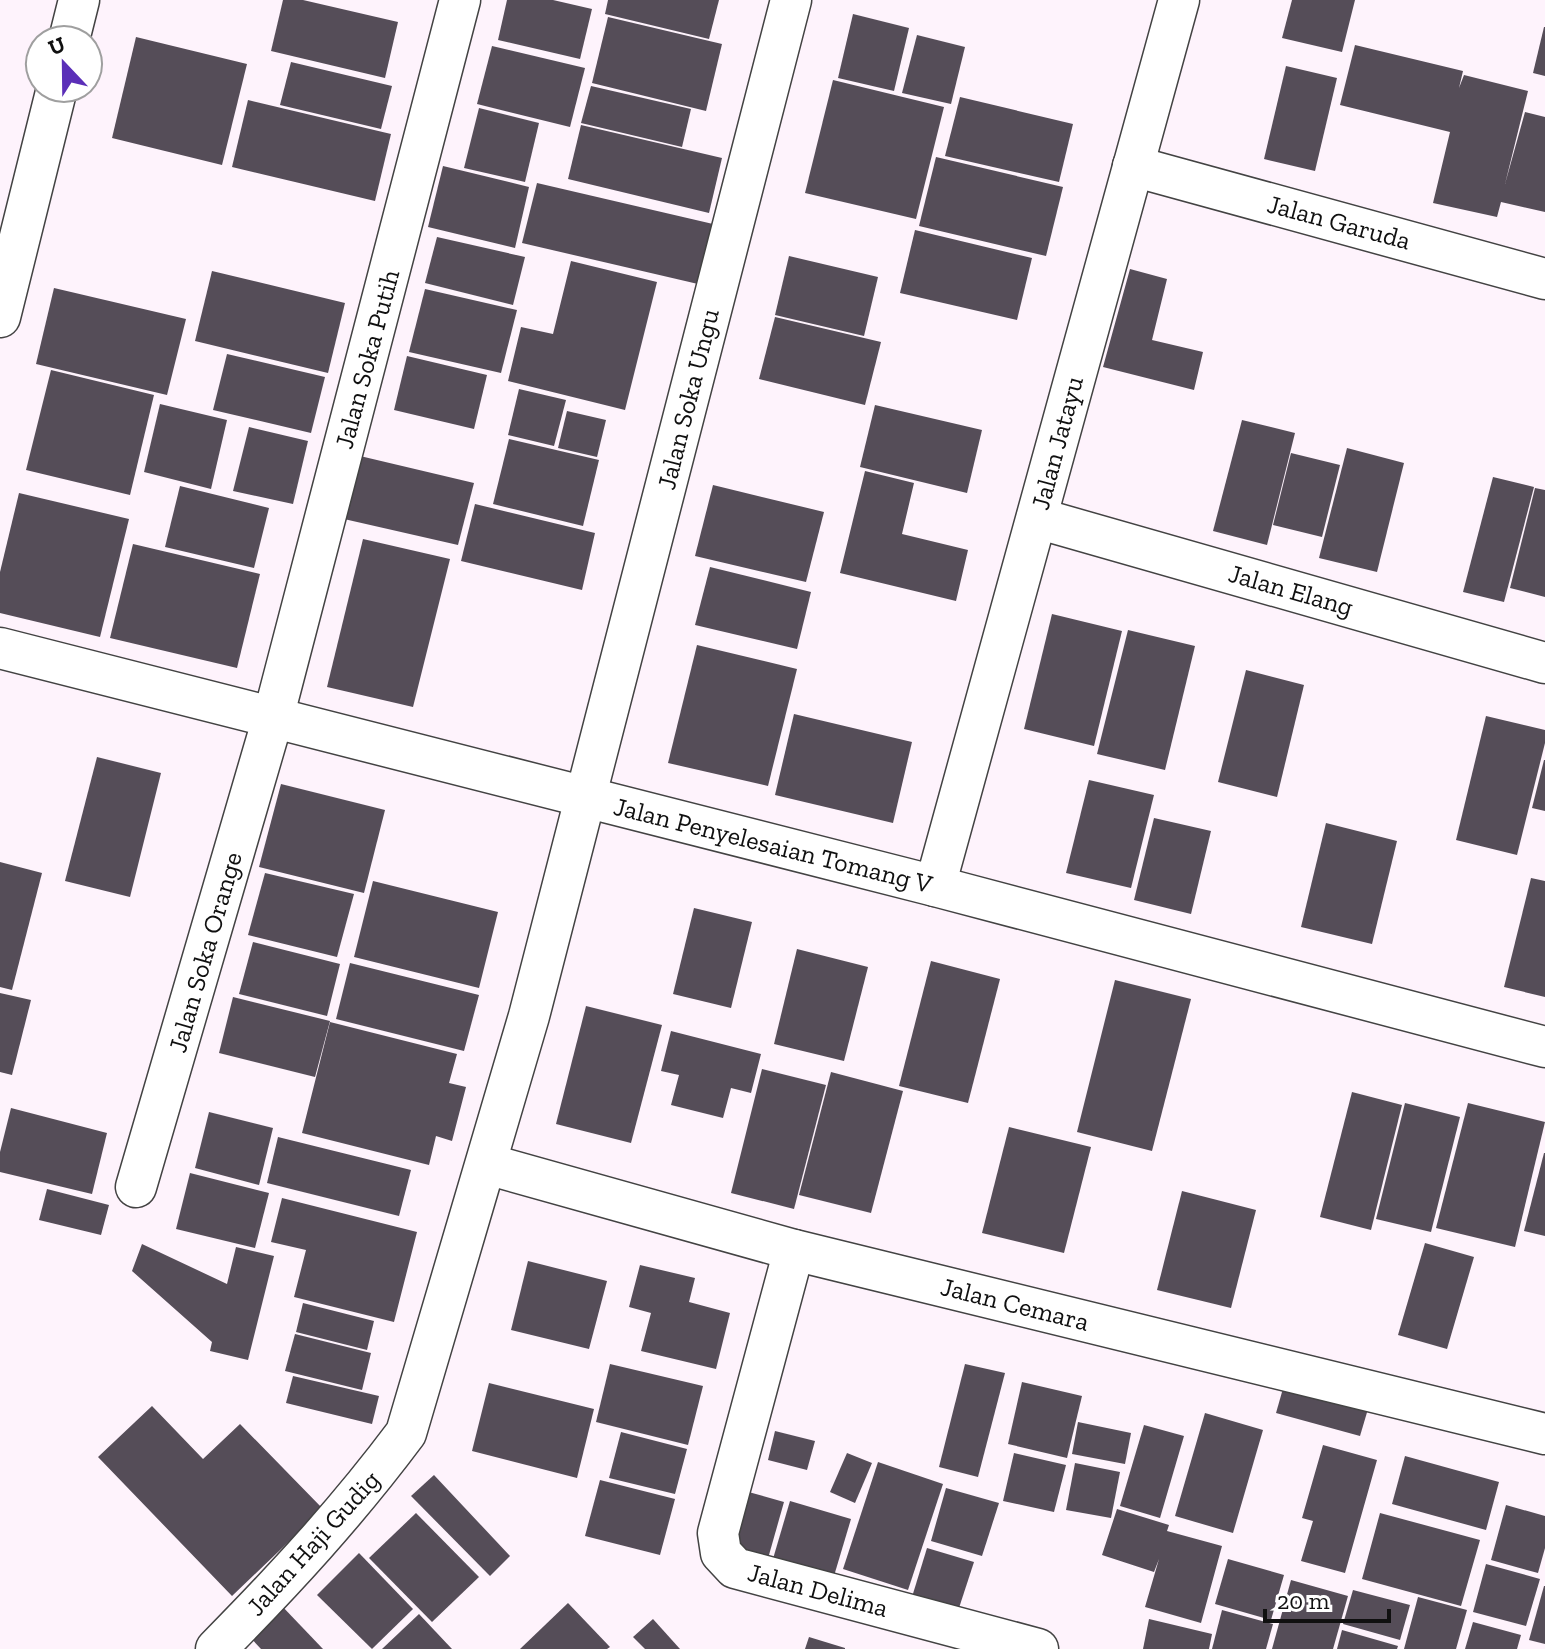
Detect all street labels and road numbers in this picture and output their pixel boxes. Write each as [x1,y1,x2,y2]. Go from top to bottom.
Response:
street label: Jalan Garuda [1264,188,1414,257]
street label: Jalan Soka Putih [328,265,406,452]
street label: Jalan Soka Ungu [650,305,726,493]
street label: Jalan Jatayu [1024,372,1090,513]
street label: Jalan Elang [1225,557,1357,623]
street label: Jalan Penyelesaian Tomang V [610,790,936,900]
street label: Jalan Soka Orange [161,848,249,1056]
street label: Jalan Cemara [938,1270,1093,1338]
street label: Jalan Haji Gudig [240,1464,386,1622]
street label: Jalan Delima [744,1556,892,1624]

